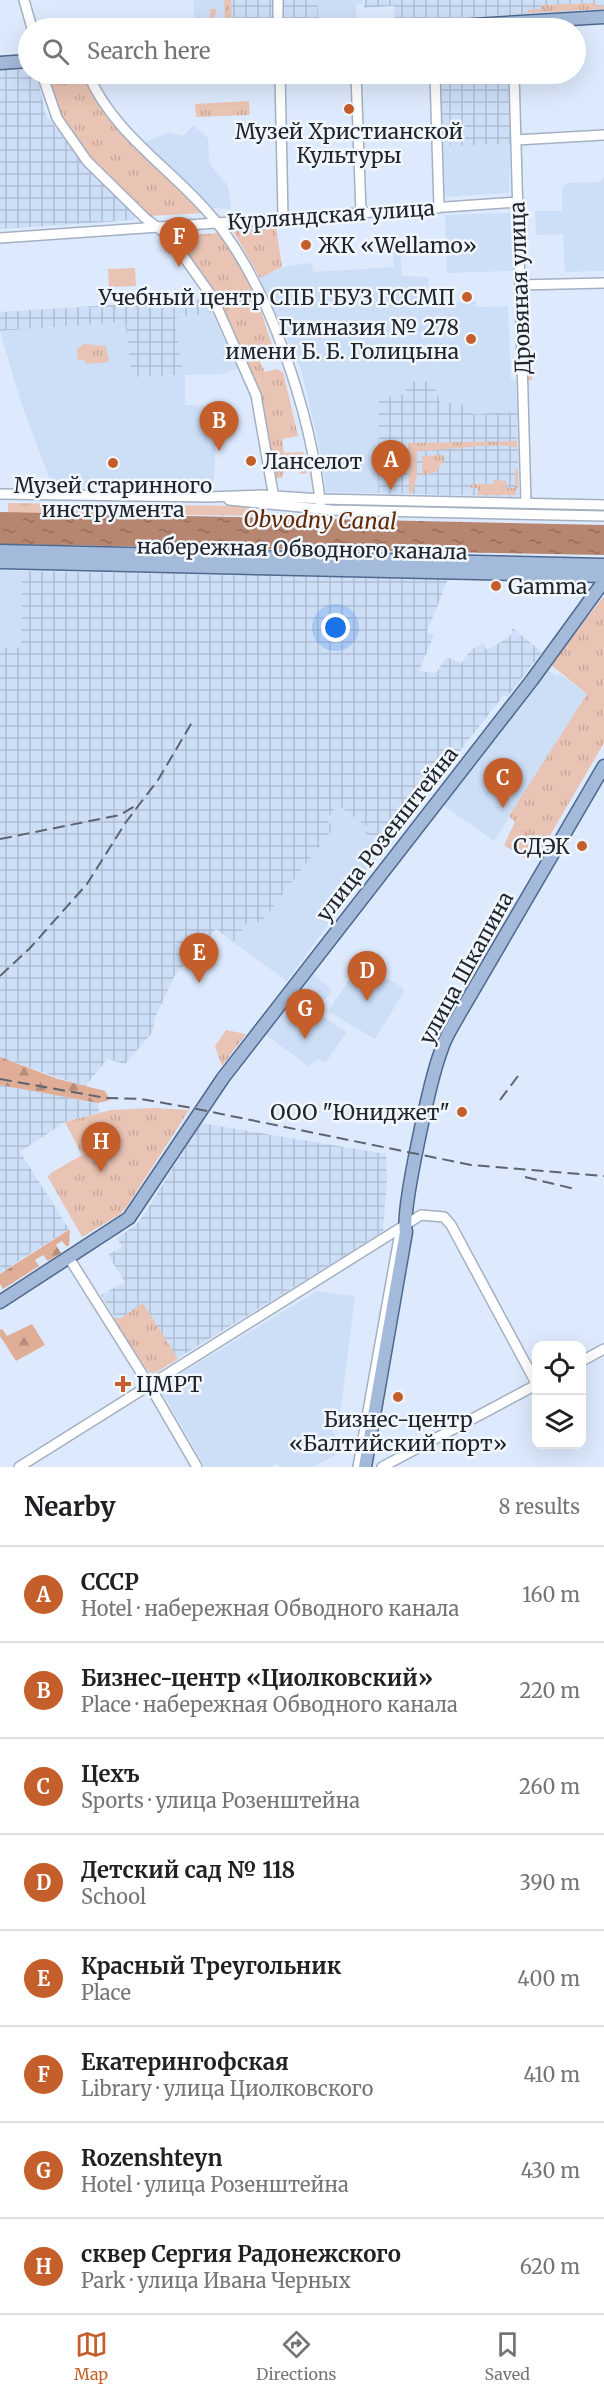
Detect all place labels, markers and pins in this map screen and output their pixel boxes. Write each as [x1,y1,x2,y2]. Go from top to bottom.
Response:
marker: Музей Христианской Культуры [342,102,356,116]
place label: Музей Христианской Культуры [235,118,463,169]
pin: F [160,218,198,267]
place label: ЖК «Wellamo» [318,232,477,259]
marker: ЖК «Wellamo» [299,238,313,252]
place label: Учебный центр СПБ ГБУЗ ГССМП [98,284,455,311]
marker: Учебный центр СПБ ГБУЗ ГССМП [460,290,474,304]
place label: Гимназия № 278 имени Б. Б. Голицына [225,314,459,365]
marker: Гимназия № 278 имени Б. Б. Голицына [464,332,478,346]
pin: B [200,402,238,451]
pin: A [372,440,410,490]
place label: Ланселот [263,448,363,475]
marker: Ланселот [244,454,258,468]
marker: Музей старинного инструмента [106,456,120,470]
place label: Музей старинного инструмента [14,472,212,523]
place label: Gamma [508,573,587,600]
marker: Gamma [489,579,503,593]
pin: C [484,758,522,808]
place label: СДЭК [513,833,570,860]
marker: СДЭК [575,839,589,853]
pin: E [180,934,218,983]
pin: D [348,952,386,1001]
pin: G [286,990,324,1039]
place label: ООО "Юниджет" [270,1099,450,1126]
marker: ООО "Юниджет" [455,1105,469,1119]
pin: H [82,1122,120,1172]
place label: ЦМРТ [136,1371,203,1398]
marker: ЦМРТ [114,1375,132,1393]
marker: Бизнес-центр «Балтийский порт» [391,1390,405,1404]
place label: Бизнес-центр «Балтийский порт» [289,1406,507,1457]

